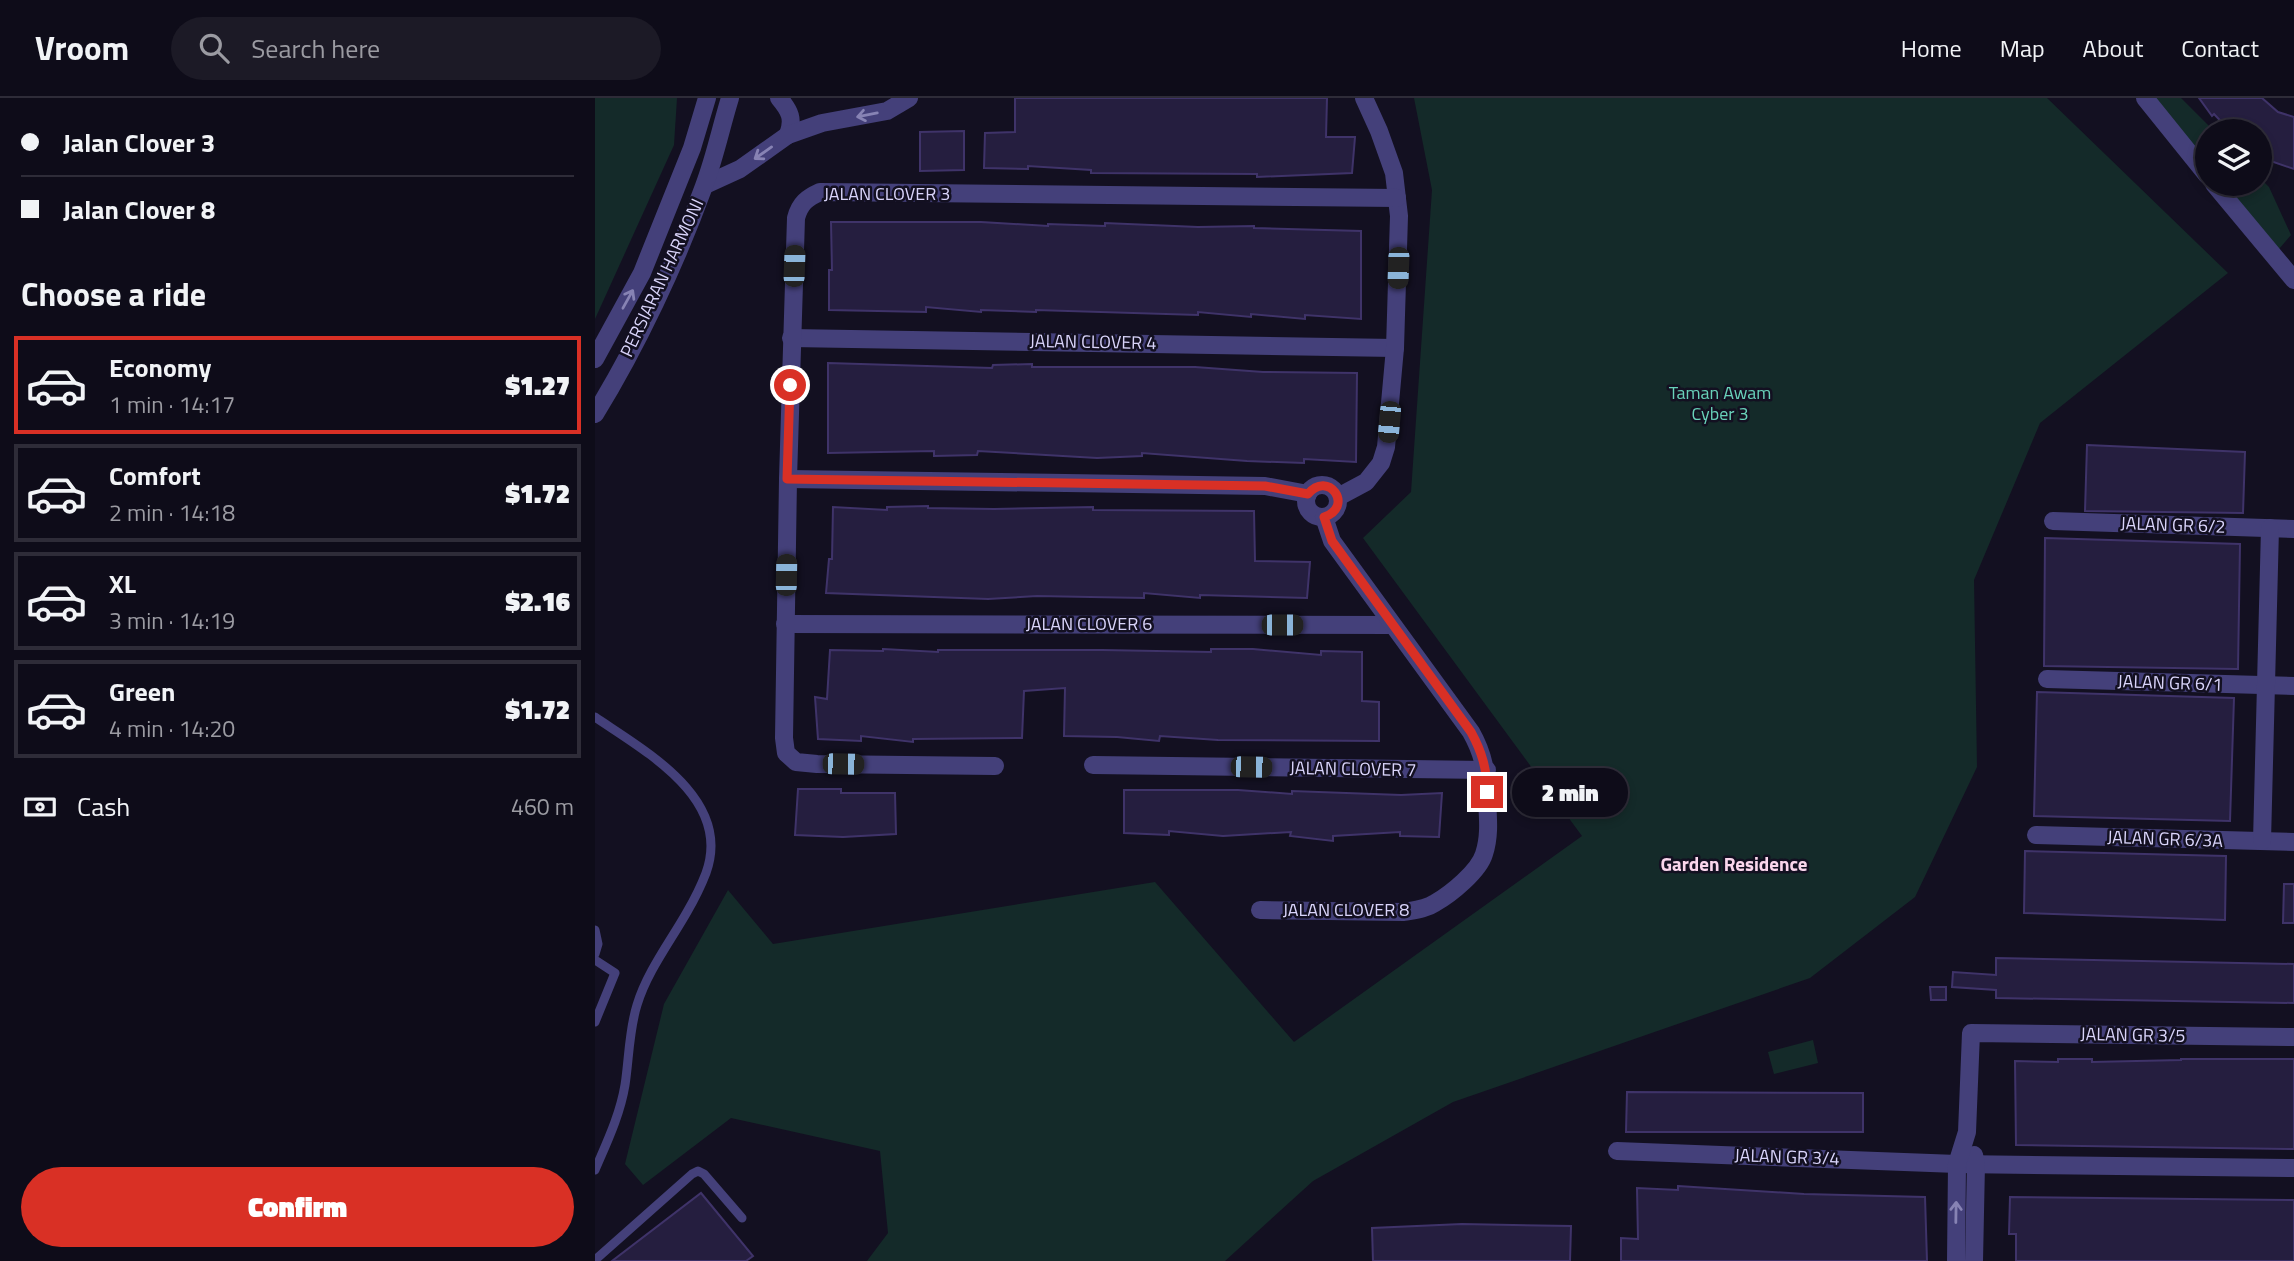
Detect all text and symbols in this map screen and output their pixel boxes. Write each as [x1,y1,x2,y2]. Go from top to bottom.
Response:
search box [171,17,661,80]
text: Vroom [35,23,129,73]
icon: search [195,29,233,67]
text: Search here [251,29,380,68]
text: Home [1901,30,1962,66]
text: Map [2000,30,2045,66]
text: About [2083,30,2143,66]
text: Contact [2181,30,2259,66]
one-way arrow [856,108,879,122]
map controls [2195,119,2272,196]
button: layers [2195,119,2272,196]
text: Jalan Clover 3 [63,123,215,162]
one-way arrow [754,146,773,160]
street label: JALAN CLOVER 3 [824,180,950,207]
text: Jalan Clover 8 [63,190,215,229]
street label: PERSIARAN HARMONI [613,194,710,361]
car [783,245,806,287]
car [1387,247,1410,289]
text: Choose a ride [21,270,206,318]
one-way arrow [621,290,635,310]
street label: JALAN CLOVER 4 [1029,327,1157,356]
text: Economy [109,348,211,387]
icon: car [25,354,88,417]
text: $1.27 [505,366,570,405]
route start [774,369,806,401]
park label: Taman Awam Cyber 3 [1669,379,1771,427]
text: 1 min · 14:17 [109,387,235,422]
car [1377,400,1402,444]
text: Comfort [109,456,201,495]
icon: car [25,462,88,525]
text: $1.72 [505,474,570,513]
text: 2 min · 14:18 [109,495,235,530]
street label: JALAN GR 6/2 [2120,509,2226,540]
car [776,554,797,596]
text: XL [109,564,136,603]
icon: car [25,570,88,633]
text: $2.16 [505,582,570,621]
text: 3 min · 14:19 [109,603,235,638]
street label: JALAN CLOVER 6 [1026,610,1152,637]
car [1262,615,1304,636]
street label: JALAN GR 6/1 [2117,667,2223,698]
text: Green [109,672,175,711]
icon: car [25,678,88,741]
text: $1.72 [505,690,570,729]
text: 4 min · 14:20 [109,711,235,746]
car [822,753,865,775]
street label: JALAN CLOVER 7 [1289,754,1417,783]
car [1230,756,1273,778]
callout: 2 min [1512,768,1627,816]
text: 2 min [1541,775,1599,810]
route end [1471,776,1503,808]
text: Cash [77,787,130,826]
icon: cash [21,788,59,826]
text: 460 m [511,789,574,824]
street label: JALAN GR 6/3A [2107,823,2224,854]
district label: Garden Residence [1660,849,1808,878]
street label: JALAN CLOVER 8 [1283,896,1409,923]
street label: JALAN GR 3/5 [2080,1020,2186,1049]
street label: JALAN GR 3/4 [1734,1141,1840,1172]
button: Confirm [21,1167,574,1247]
one-way arrow [1949,1201,1963,1224]

